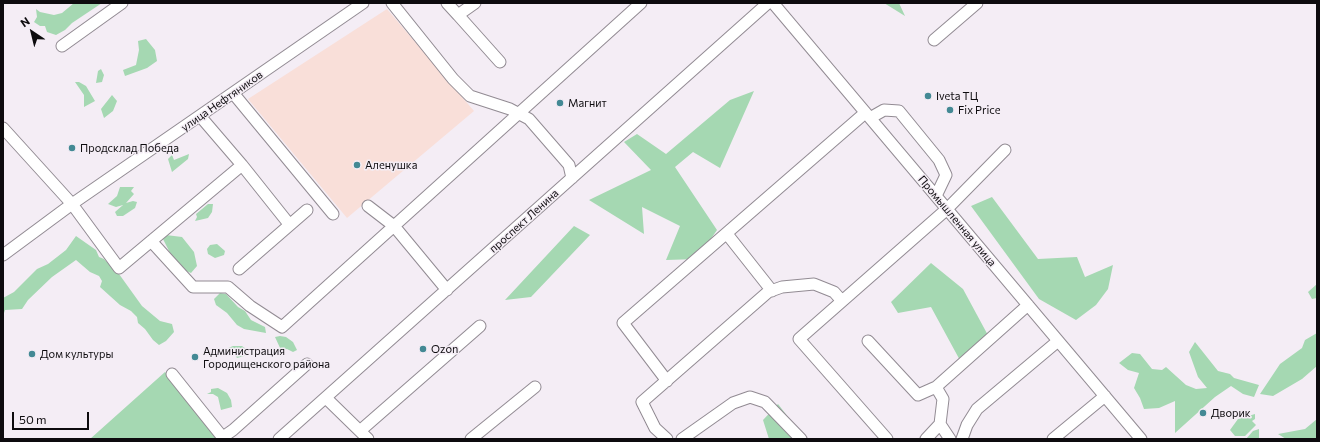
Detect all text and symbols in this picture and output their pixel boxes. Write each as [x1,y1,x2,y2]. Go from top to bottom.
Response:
north arrow [12,12,52,52]
text: N [18,14,32,29]
street label: улица Нефтяников [179,68,265,134]
place label: Iveta ТЦ [936,89,978,103]
marker: Iveta ТЦ [923,91,933,101]
place label: Магнит [568,96,607,110]
marker: Магнит [555,98,565,108]
place label: Fix Price [958,103,1000,117]
marker: Fix Price [945,105,955,115]
place label: Продсклад Победа [80,141,179,155]
marker: Продсклад Победа [67,143,77,153]
place label: Аленушка [365,158,417,172]
marker: Аленушка [352,160,362,170]
street label: Промышленная улица [915,173,999,269]
street label: проспект Ленина [487,186,561,256]
place label: Ozon [431,342,458,356]
place label: Администрация Городищенского района [203,344,330,370]
marker: Ozon [418,344,428,354]
place label: Дом культуры [40,347,113,361]
marker: Дом культуры [27,349,37,359]
marker: Администрация Городищенского района [190,352,200,362]
scale bar [14,404,91,430]
place label: Дворик [1211,406,1251,420]
marker: Дворик [1198,408,1208,418]
text: 50 m [19,412,47,426]

